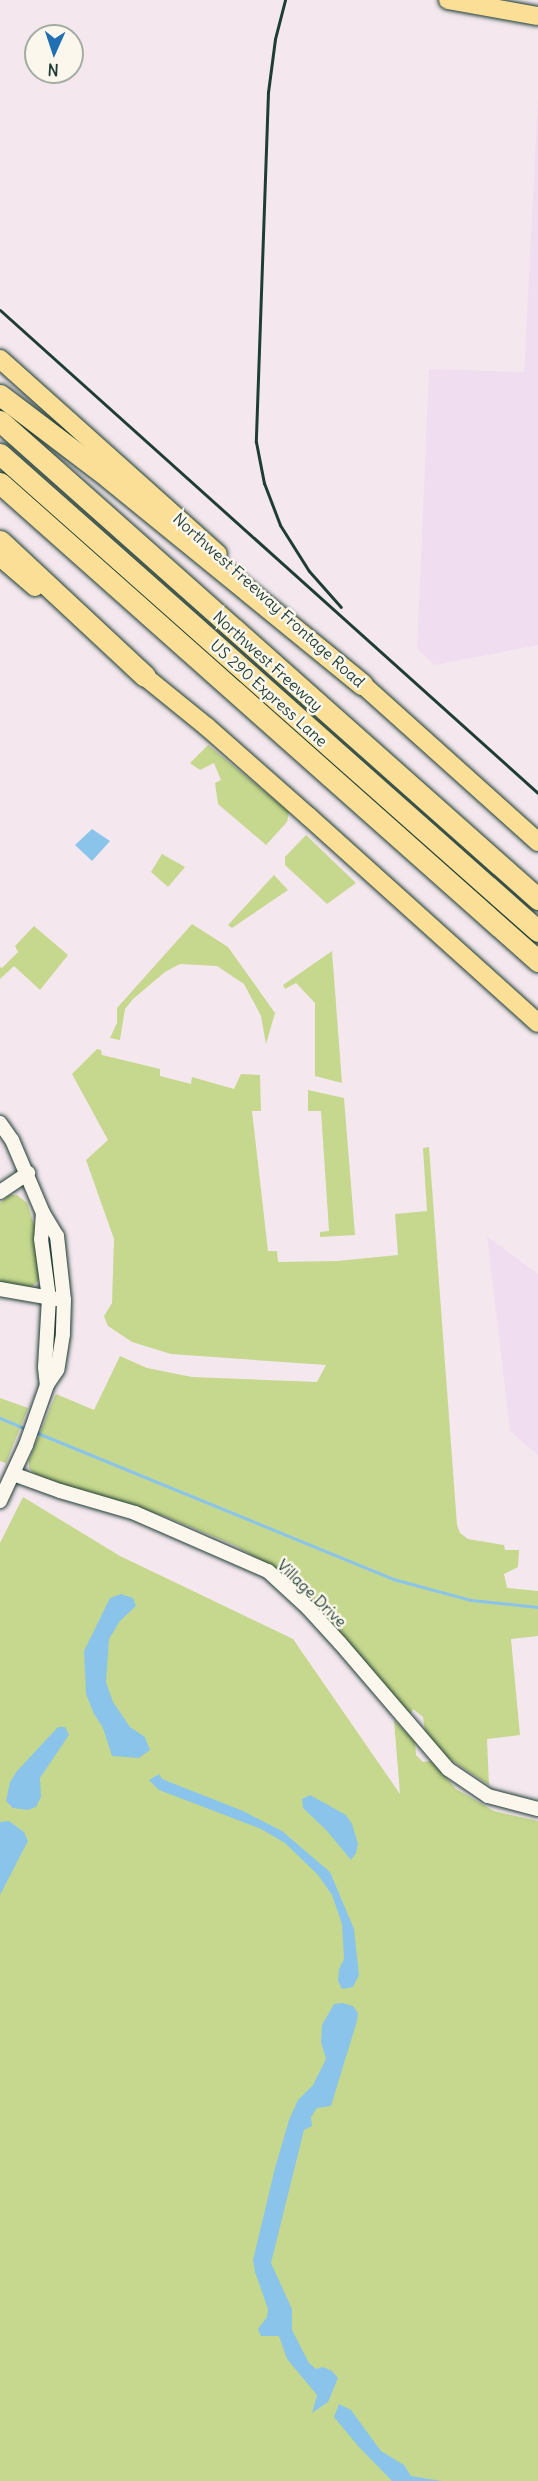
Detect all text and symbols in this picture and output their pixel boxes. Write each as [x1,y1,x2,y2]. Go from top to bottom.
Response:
north arrow [24,24,84,84]
text: N [47,60,59,80]
street label: Northwest Freeway Frontage Road [169,509,369,691]
street label: Northwest Freeway [209,607,327,715]
street label: US 290 Express Lane [207,635,331,751]
street label: Village Drive [273,1555,351,1631]

